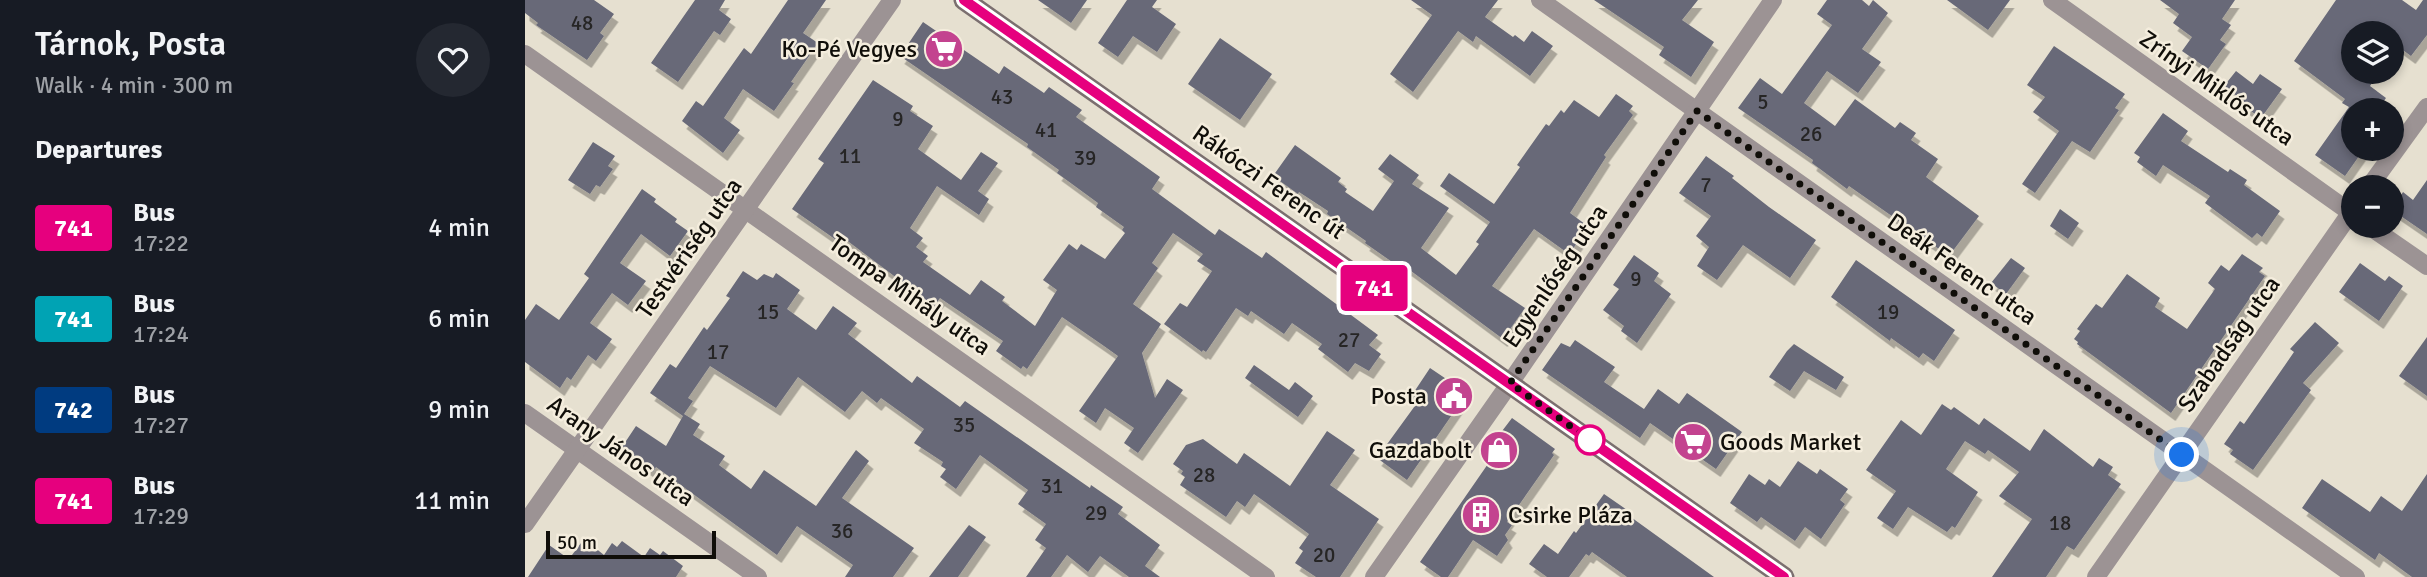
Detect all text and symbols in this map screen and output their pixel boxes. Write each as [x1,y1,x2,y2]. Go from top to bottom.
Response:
house number: 48 [571,10,593,36]
map controls [2341,21,2404,238]
button: layers [2341,21,2404,84]
button: heart [416,23,490,97]
street label: Zrínyi Miklós utca [2134,23,2300,153]
text: Tárnok, Posta [35,24,226,65]
supermarket icon: Ko-Pé Vegyes [923,28,965,70]
place label: Ko-Pé Vegyes [781,34,917,64]
text: Walk · 4 min · 300 m [35,71,233,100]
house number: 43 [991,84,1013,110]
house number: 5 [1757,89,1769,115]
button: + [2341,98,2404,161]
house number: 9 [892,106,904,132]
house number: 41 [1035,117,1057,143]
street label: Rákóczi Ferenc út [1187,118,1351,246]
house number: 26 [1800,121,1822,147]
text: Departures [35,134,162,166]
house number: 11 [839,143,861,169]
house number: 39 [1074,145,1096,171]
street label: Testvériség utca [630,172,748,324]
house number: 7 [1700,172,1712,198]
button: − [2341,175,2404,238]
text: Bus [133,197,175,229]
street label: Egyenlőség utca [1496,199,1614,353]
street label: Deák Ferenc utca [1881,206,2043,332]
text: 4 min [428,212,490,244]
text: 741 [54,213,93,243]
street label: Tompa Mihály utca [823,228,997,362]
text: 17:22 [133,229,189,258]
line badge: 741 [1334,265,1414,311]
house number: 9 [1630,266,1642,292]
street label: Szabadság utca [2171,270,2287,418]
text: 741 [1355,273,1393,303]
text: Bus [133,288,175,320]
house number: 15 [757,299,779,325]
house number: 19 [1877,299,1899,325]
text: 6 min [428,303,490,335]
text: 741 [54,304,93,334]
text: 17:24 [133,320,189,349]
house number: 27 [1338,327,1360,353]
house number: 17 [707,339,729,365]
public building icon: Posta [1433,375,1475,417]
text: Bus [133,379,175,411]
place label: Posta [1370,381,1427,411]
street label: Arany János utca [541,389,701,513]
text: 9 min [428,394,490,426]
text: 742 [54,395,93,425]
text: 17:27 [133,411,189,440]
house number: 35 [953,412,975,438]
supermarket icon: Goods Market [1672,421,1714,463]
unlabelled marker [1575,425,1605,455]
place label: Goods Market [1720,427,1861,457]
shop icon: Gazdabolt [1478,429,1520,471]
place label: Gazdabolt [1369,435,1472,465]
your location [2164,437,2199,472]
house number: 28 [1193,462,1215,488]
text: Bus [133,470,175,502]
house number: 31 [1041,473,1063,499]
text: 11 min [414,485,490,517]
text: 741 [54,486,93,516]
building icon: Csirke Pláza [1460,494,1502,536]
house number: 29 [1085,500,1107,526]
place label: Csirke Pláza [1508,500,1633,530]
text: 17:29 [133,502,189,531]
house number: 18 [2049,510,2071,536]
house number: 36 [831,518,853,544]
scale bar [546,528,716,560]
text: 50 m [557,531,597,555]
house number: 20 [1313,542,1335,568]

